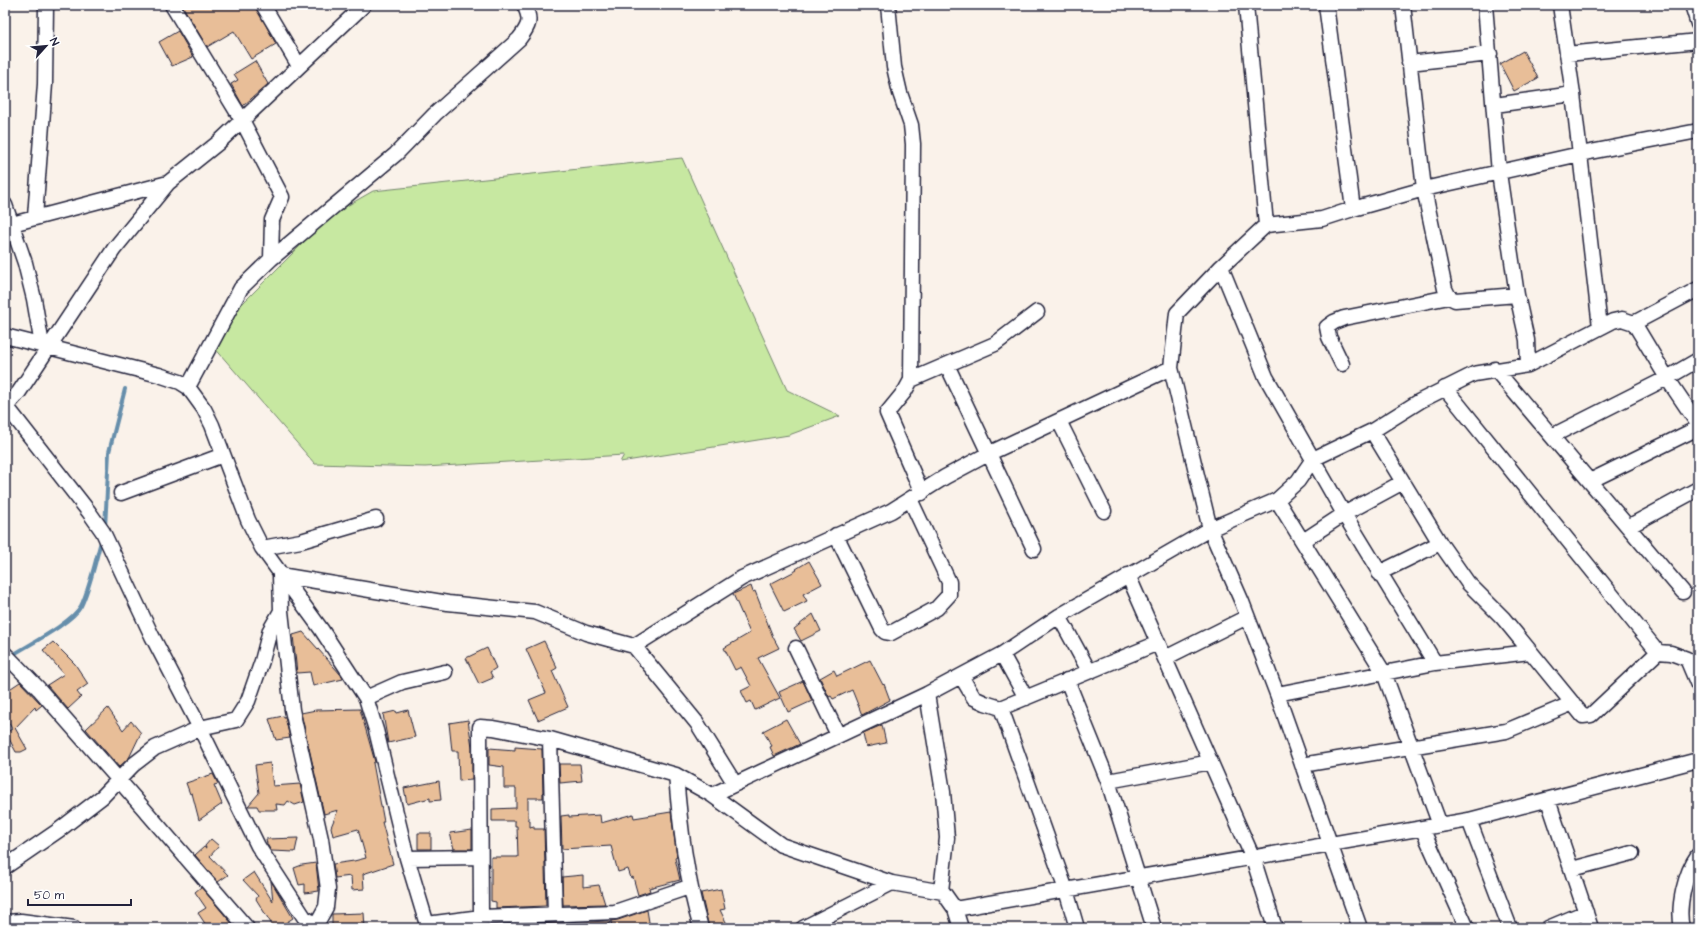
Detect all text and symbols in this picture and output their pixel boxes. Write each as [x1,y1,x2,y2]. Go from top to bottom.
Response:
north arrow [26,26,66,66]
text: N [46,35,63,48]
scale bar [28,881,131,907]
text: 50 m [34,887,65,904]

